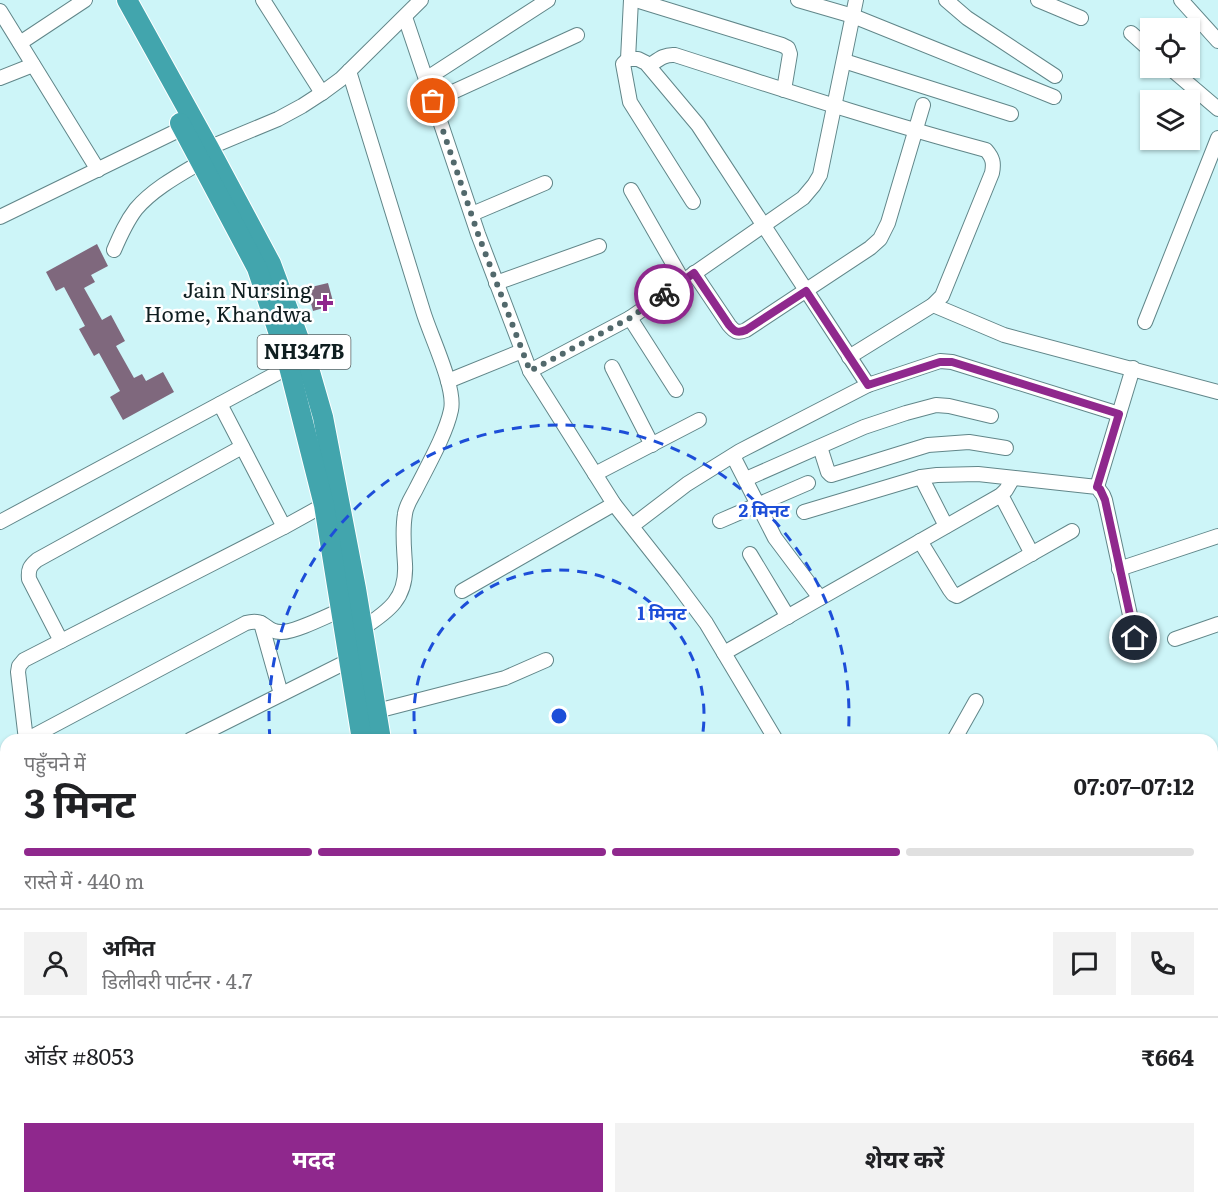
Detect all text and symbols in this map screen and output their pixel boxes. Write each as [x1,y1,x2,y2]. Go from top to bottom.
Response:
map controls [1140,18,1200,150]
button: locate [1140,18,1200,78]
pin [407,75,458,126]
icon: bag [416,84,449,117]
button: layers [1140,90,1200,150]
courier [634,264,694,324]
place label: Jain Nursing Home, Khandwa [144,273,313,328]
icon: bike [648,278,681,311]
marker: Jain Nursing Home, Khandwa [316,294,334,312]
road number: NH347B [258,335,350,369]
text: 2 मिनट [738,496,790,523]
text: 1 मिनट [638,599,687,626]
pin [1109,612,1160,663]
icon: home [1118,621,1151,654]
centre of rings [549,706,569,726]
text: पहुँचने में [24,747,86,777]
text: 07:07–07:12 [1074,769,1194,802]
text: 3 मिनट [24,772,135,830]
text: रास्ते में · 440 m [24,865,144,895]
text: अमित [102,930,155,963]
button: person [24,932,87,995]
button: chat [1053,932,1116,995]
button: phone [1131,932,1194,995]
text: डिलीवरी पार्टनर · 4.7 [102,965,252,995]
text: ऑर्डर #8053 [24,1039,134,1072]
text: ₹664 [1142,1040,1194,1073]
button: मदद [24,1123,603,1192]
button: शेयर करें [615,1123,1194,1192]

